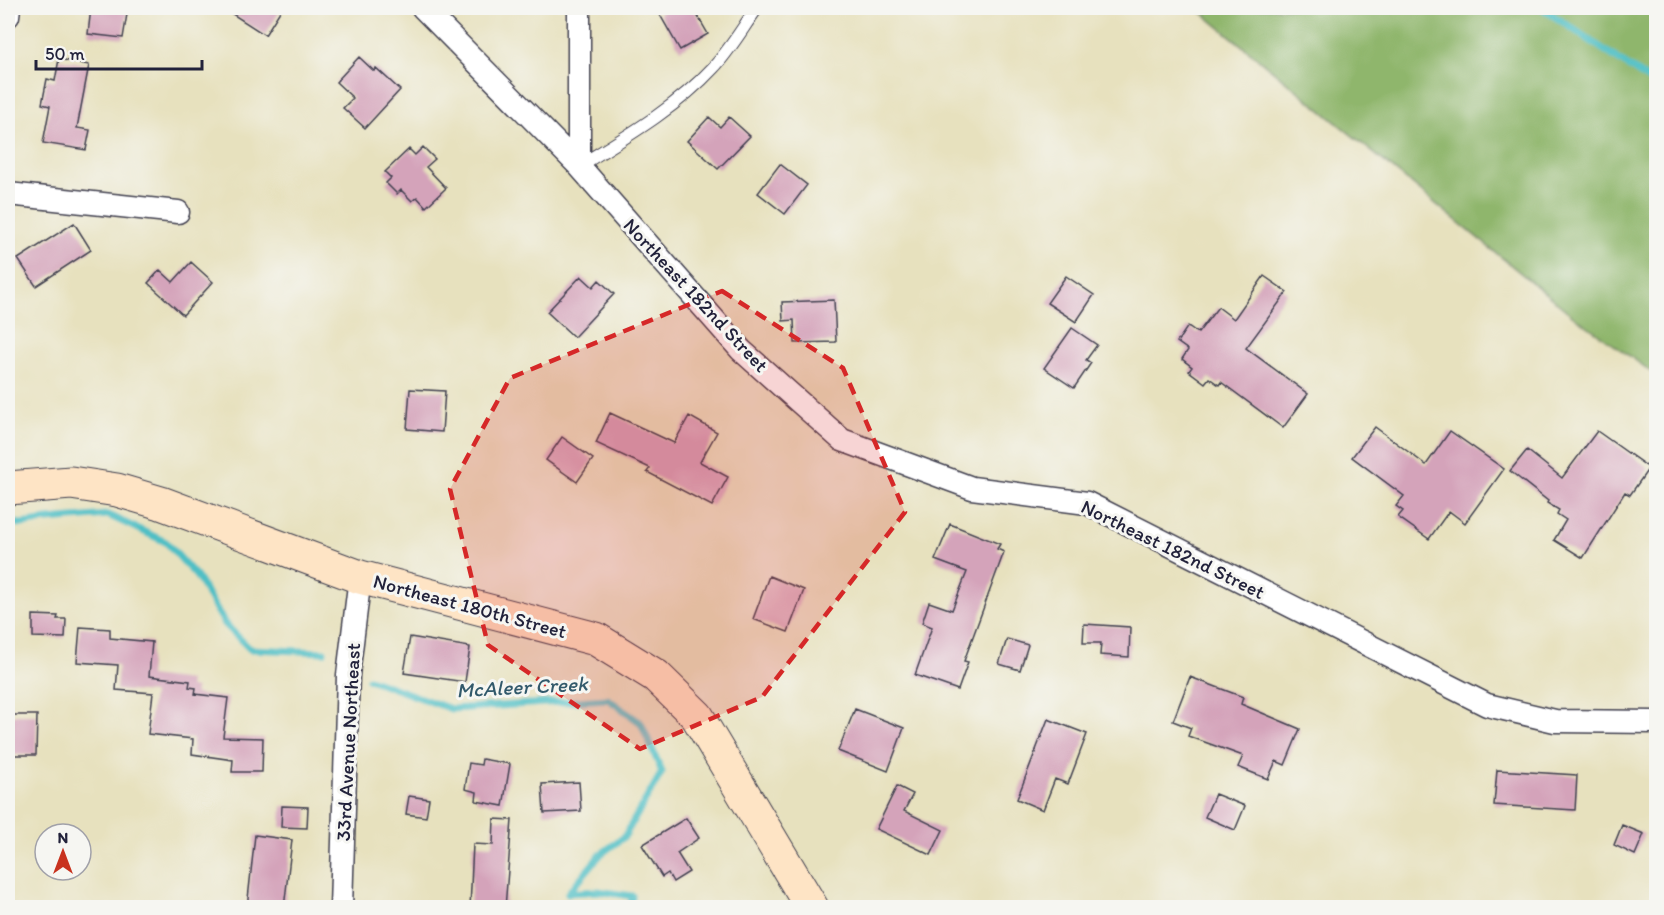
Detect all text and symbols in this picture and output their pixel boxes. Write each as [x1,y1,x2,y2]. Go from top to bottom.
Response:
scale bar [36,33,202,71]
text: 50 m [45,43,85,65]
street label: Northeast 182nd Street [619,213,773,377]
street label: Northeast 182nd Street [1077,494,1269,604]
street label: Northeast 180th Street [371,569,569,643]
street label: 33rd Avenue Northeast [331,642,365,842]
water label: McAleer Creek [456,671,589,702]
north arrow [33,822,93,882]
text: N [58,828,68,847]

